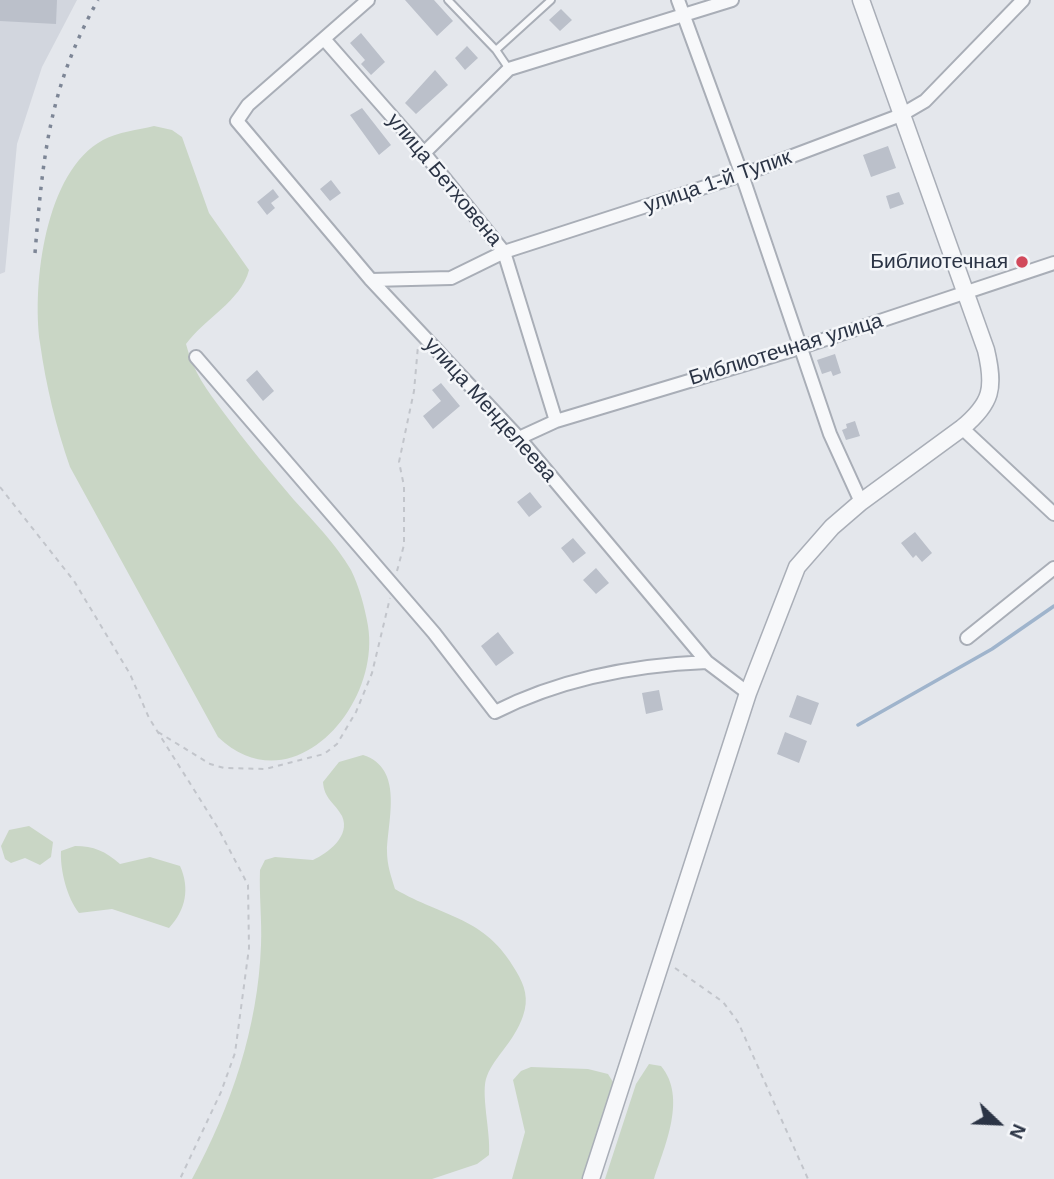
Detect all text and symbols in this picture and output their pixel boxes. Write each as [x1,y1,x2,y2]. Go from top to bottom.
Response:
street label: улица Бетховена [381,108,507,252]
street label: улица 1-й Тупик [641,145,795,219]
place label: Библиотечная [870,249,1008,275]
marker: Библиотечная [1014,254,1030,270]
street label: Библиотечная улица [686,309,886,391]
street label: улица Менделеева [418,332,562,488]
north arrow [963,1088,1033,1158]
text: N [1005,1121,1030,1142]

